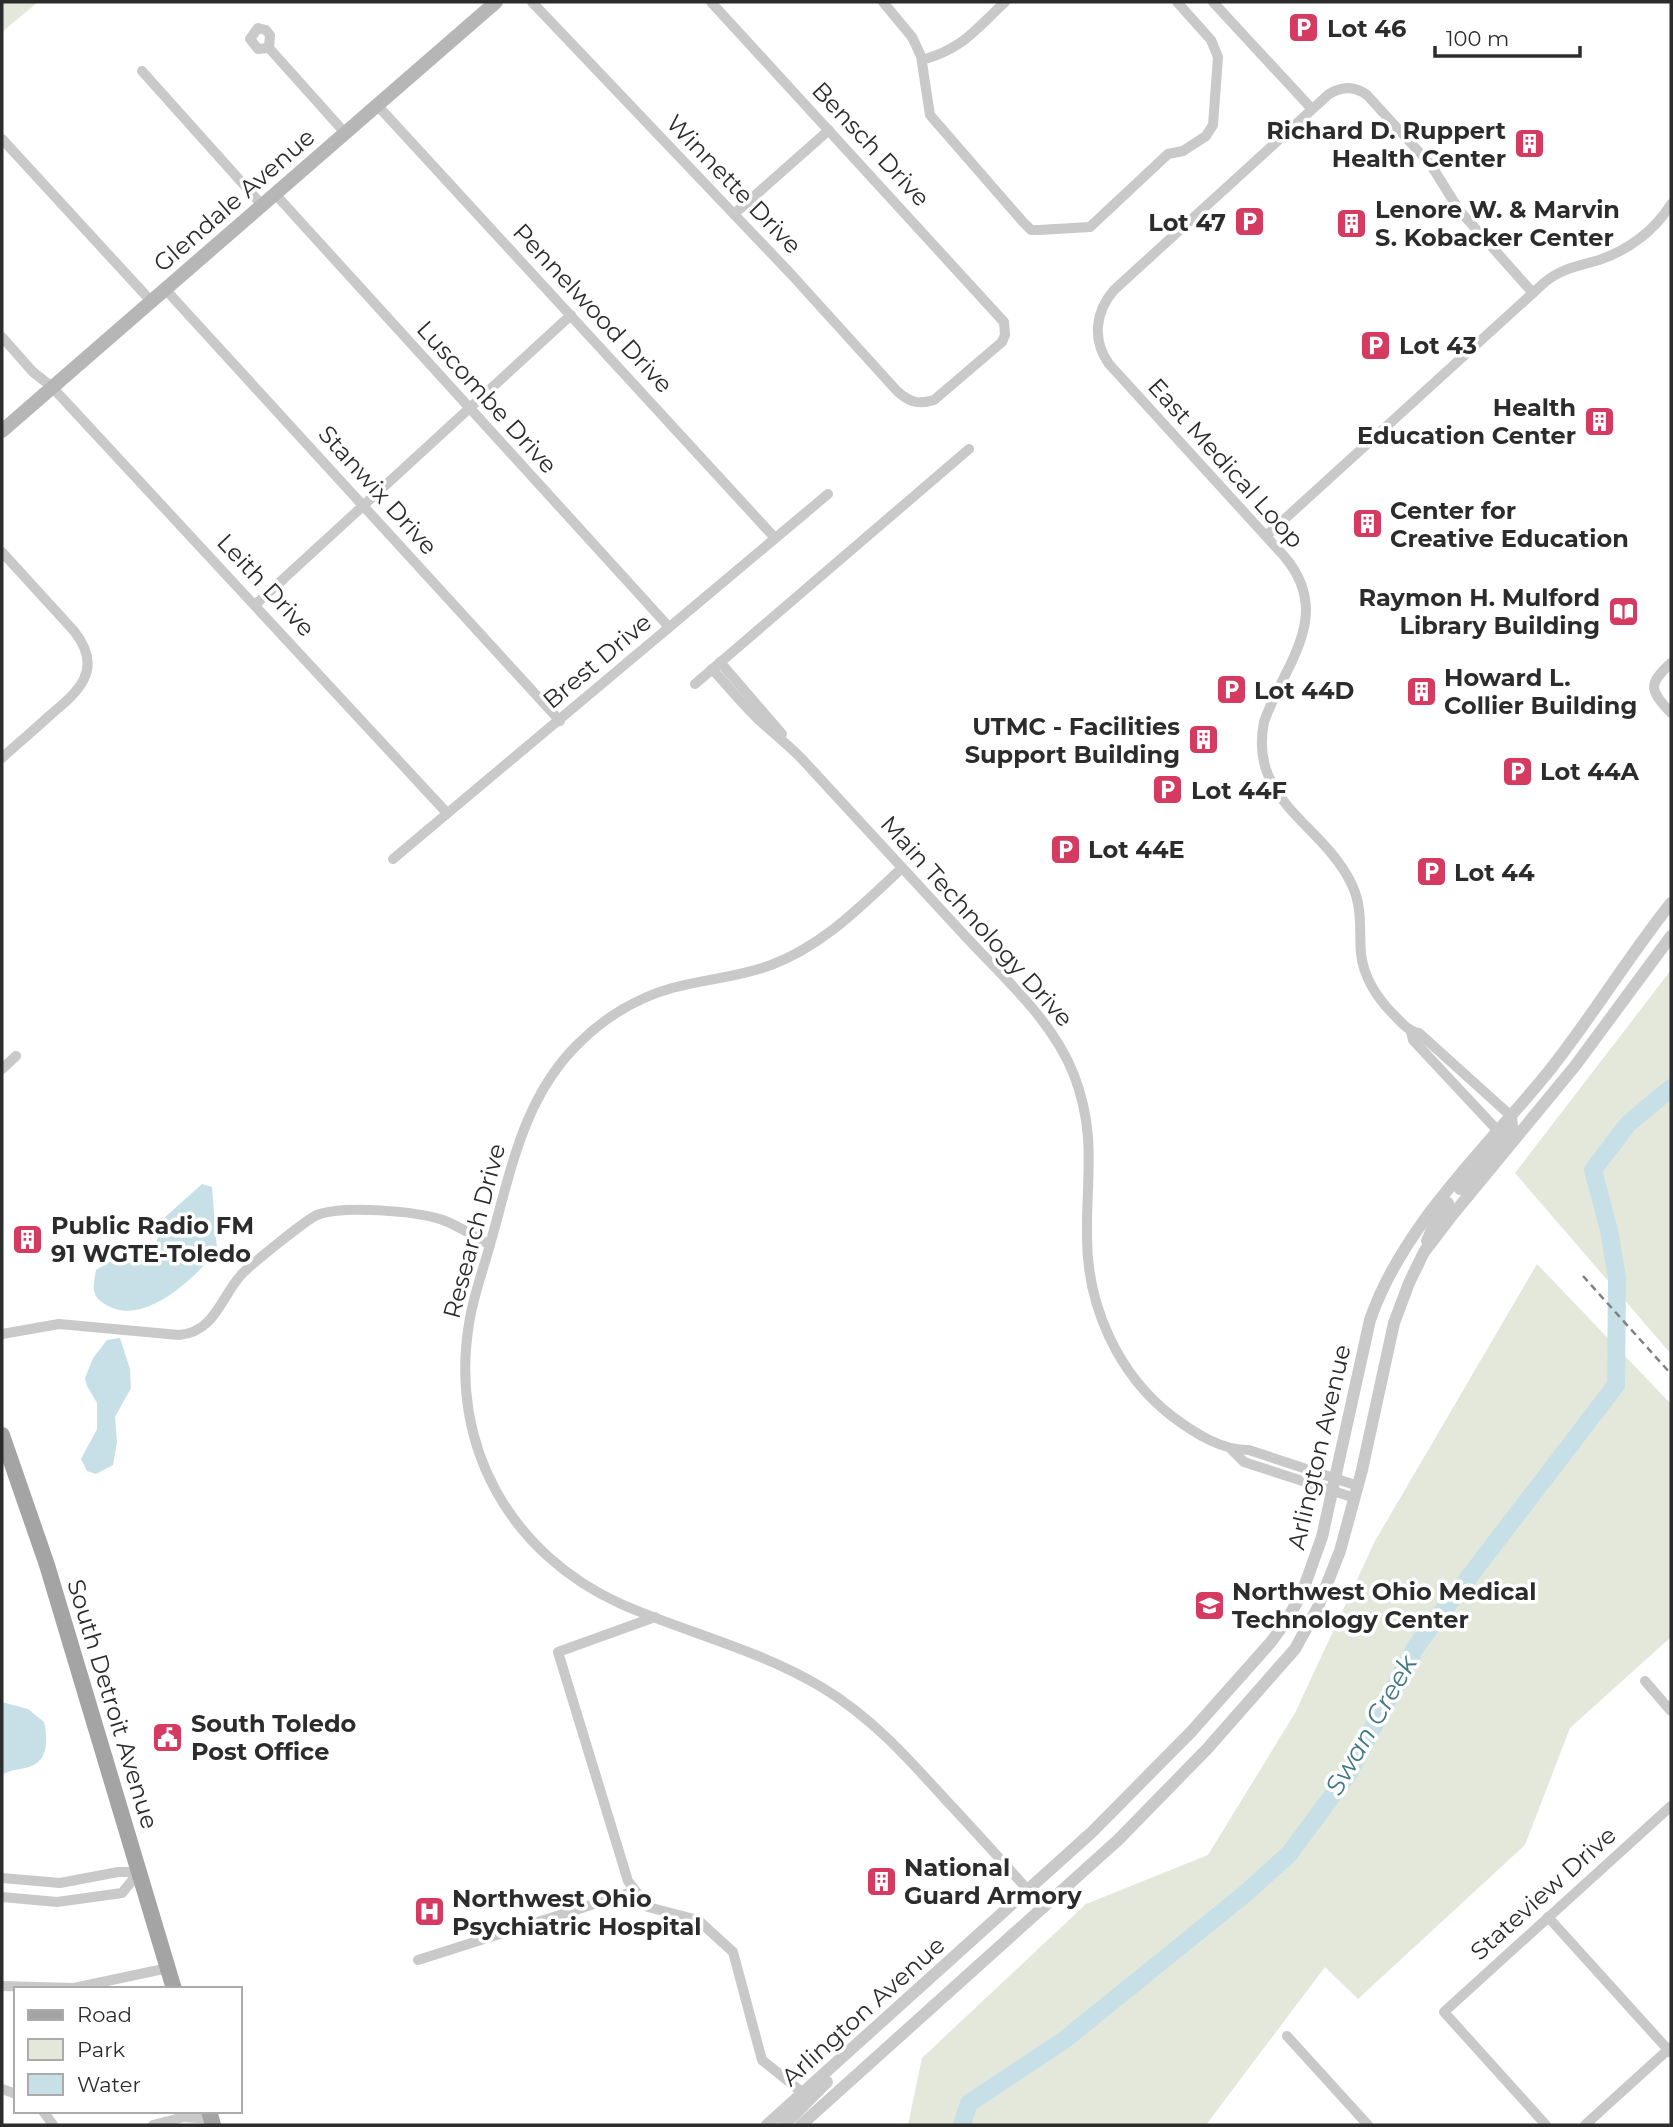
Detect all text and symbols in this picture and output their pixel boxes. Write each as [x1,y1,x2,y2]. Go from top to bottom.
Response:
parking icon: Lot 46 [1287,11,1321,45]
place label: Lot 46 [1327,14,1406,43]
scale bar [1435,14,1580,58]
text: 100 m [1446,26,1509,51]
street label: Bensch Drive [806,76,936,212]
street label: Winnette Drive [660,108,808,260]
place label: Richard D. Ruppert Health Center [1266,116,1507,173]
street label: Glendale Avenue [148,122,320,278]
building icon: Richard D. Ruppert Health Center [1512,127,1546,161]
place label: Lenore W. & Marvin S. Kobacker Center [1375,195,1620,252]
parking icon: Lot 47 [1232,205,1266,239]
building icon: Lenore W. & Marvin S. Kobacker Center [1335,206,1369,240]
place label: Lot 47 [1148,208,1226,237]
street label: Pennelwood Drive [507,217,679,399]
street label: Luscombe Drive [411,315,563,479]
parking icon: Lot 43 [1359,328,1393,362]
place label: Lot 43 [1399,331,1477,360]
street label: East Medical Loop [1142,372,1310,554]
place label: Health Education Center [1357,393,1576,450]
building icon: Health Education Center [1582,404,1616,438]
street label: Stanwix Drive [312,419,444,561]
place label: Center for Creative Education [1390,496,1629,553]
building icon: Center for Creative Education [1350,507,1384,541]
street label: Leith Drive [211,528,321,642]
place label: Raymon H. Mulford Library Building [1358,583,1600,640]
library icon: Raymon H. Mulford Library Building [1606,594,1640,628]
street label: Brest Drive [537,607,657,715]
place label: Howard L. Collier Building [1444,663,1637,720]
parking icon: Lot 44D [1214,673,1248,707]
building icon: Howard L. Collier Building [1404,674,1438,708]
place label: Lot 44D [1254,676,1354,705]
place label: UTMC - Facilities Support Building [965,712,1180,769]
building icon: UTMC - Facilities Support Building [1186,723,1220,757]
parking icon: Lot 44A [1500,754,1534,788]
place label: Lot 44A [1540,757,1639,786]
parking icon: Lot 44F [1151,773,1185,807]
place label: Lot 44F [1191,776,1287,805]
street label: Main Technology Drive [875,810,1079,1032]
parking icon: Lot 44E [1048,832,1082,866]
place label: Lot 44E [1088,835,1185,864]
parking icon: Lot 44 [1414,855,1448,889]
place label: Lot 44 [1454,858,1535,887]
street label: Research Drive [437,1140,511,1322]
place label: Public Radio FM 91 WGTE-Toledo [51,1211,254,1268]
building icon: Public Radio FM 91 WGTE-Toledo [11,1222,45,1256]
street label: Arlington Avenue [1281,1342,1357,1552]
street label: South Detroit Avenue [61,1576,165,1832]
place label: Northwest Ohio Medical Technology Center [1232,1577,1537,1634]
school or university icon: Northwest Ohio Medical Technology Center [1192,1588,1226,1622]
water label: Swan Creek [1318,1648,1425,1800]
place label: South Toledo Post Office [191,1709,356,1766]
public building icon: South Toledo Post Office [151,1720,185,1754]
street label: Stateview Drive [1464,1820,1622,1966]
place label: National Guard Armory [904,1853,1082,1910]
building icon: National Guard Armory [864,1864,898,1898]
place label: Northwest Ohio Psychiatric Hospital [452,1884,702,1941]
hospital icon: Northwest Ohio Psychiatric Hospital [412,1895,446,1929]
street label: Arlington Avenue [775,1930,951,2092]
legend [14,1987,242,2113]
text: Road [77,2002,132,2027]
text: Park [77,2037,125,2062]
text: Water [77,2072,141,2097]

